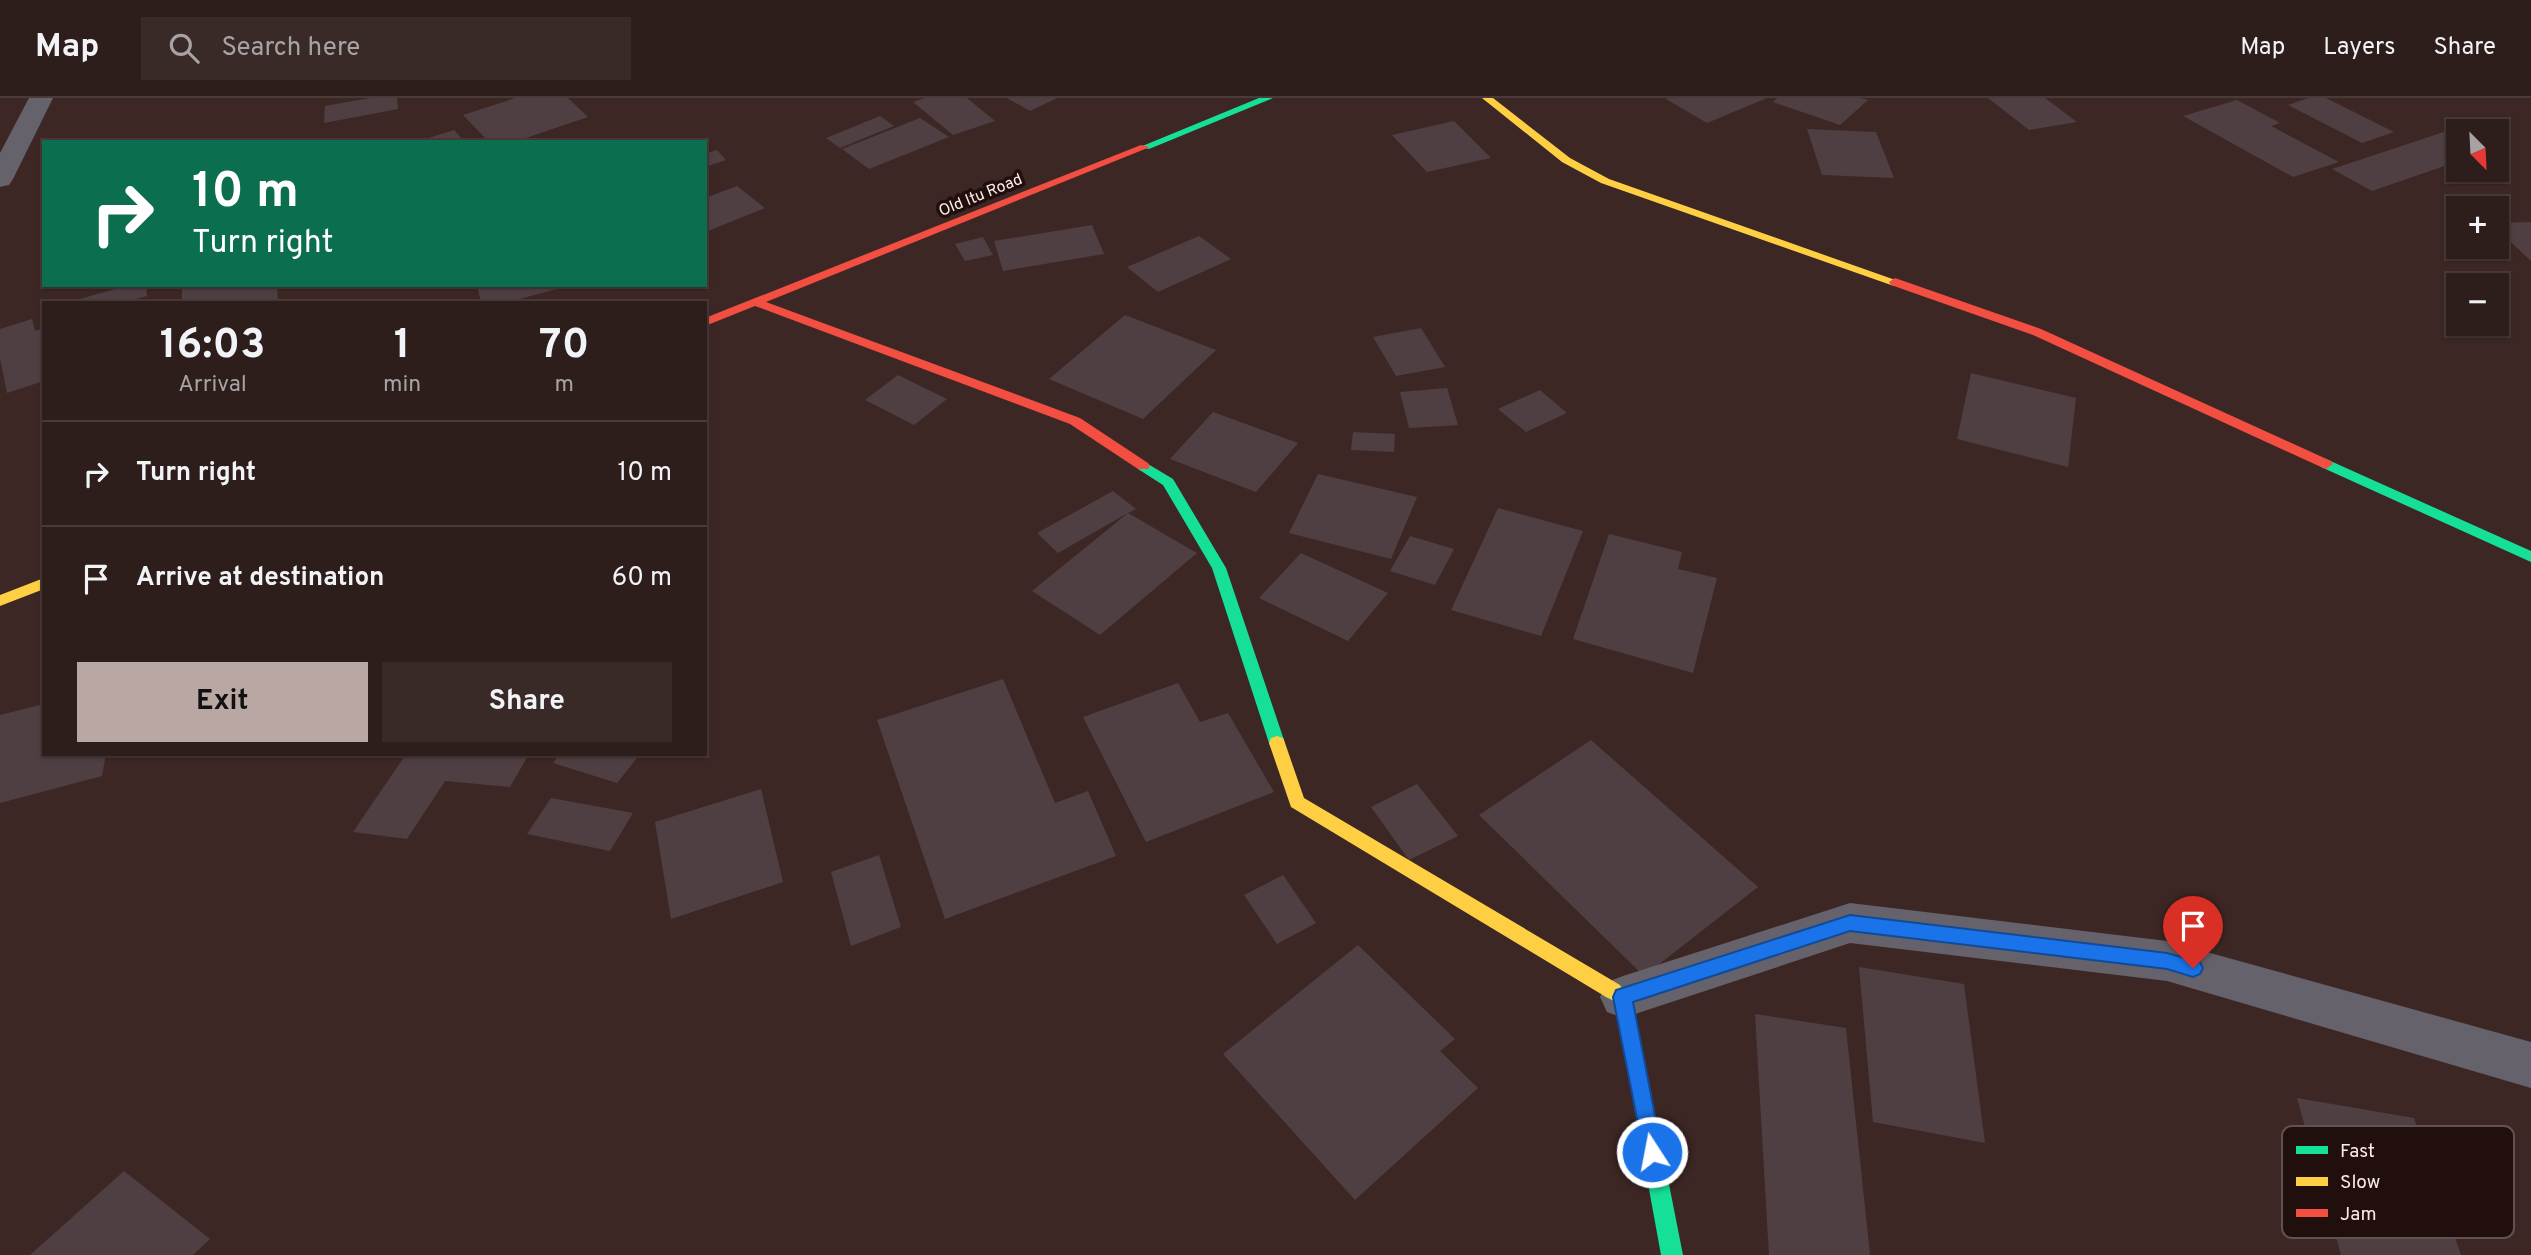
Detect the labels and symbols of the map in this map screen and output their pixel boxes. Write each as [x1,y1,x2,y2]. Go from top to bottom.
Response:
north arrow [2446,119,2510,182]
street label: Old Itu Road [936,170,1026,222]
pin [2163,896,2223,968]
position arrow [1615,1115,1689,1189]
legend [2282,1126,2514,1238]
text: Fast [2340,1140,2375,1164]
text: Slow [2340,1171,2380,1195]
text: Jam [2340,1203,2377,1227]

